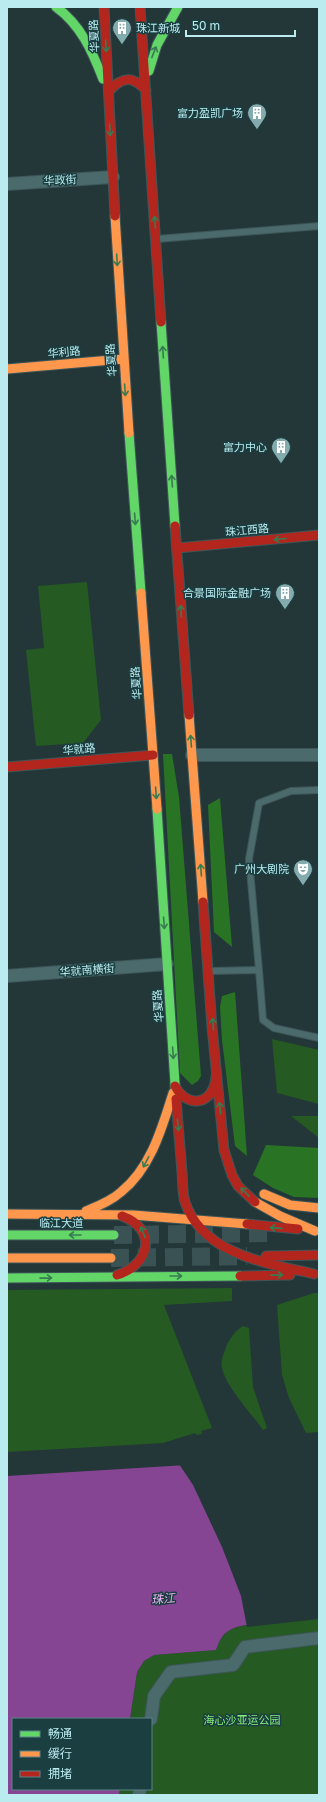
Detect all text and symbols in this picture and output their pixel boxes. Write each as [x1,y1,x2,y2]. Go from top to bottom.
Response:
scale bar [186,12,295,38]
building icon: 珠江新城 [111,17,133,45]
text: 50 m [192,18,220,33]
street label: 华夏路 [86,19,101,53]
place label: 珠江新城 [136,21,180,34]
one-way arrow [103,39,110,52]
one-way arrow [151,46,159,58]
building icon: 富力盈凯广场 [246,102,268,130]
place label: 富力盈凯广场 [177,106,243,119]
one-way arrow [107,123,114,136]
street label: 华政街 [43,172,77,187]
one-way arrow [151,216,158,229]
one-way arrow [114,253,121,266]
street label: 华夏路 [103,343,118,377]
street label: 华利路 [47,344,81,359]
one-way arrow [160,346,167,359]
one-way arrow [122,383,129,396]
building icon: 富力中心 [270,436,292,464]
place label: 富力中心 [223,440,267,453]
one-way arrow [169,475,176,488]
one-way arrow [132,512,139,525]
street label: 珠江西路 [224,521,269,538]
one-way arrow [274,535,287,542]
building icon: 合景国际金融广场 [274,582,296,610]
place label: 合景国际金融广场 [183,586,271,599]
one-way arrow [178,605,185,618]
street label: 华夏路 [128,666,143,700]
one-way arrow [187,735,194,748]
street label: 华就路 [62,741,96,756]
one-way arrow [152,786,159,799]
theatre icon: 广州大剧院 [292,858,314,886]
place label: 广州大剧院 [234,862,289,875]
one-way arrow [197,864,204,877]
one-way arrow [161,916,168,929]
street label: 华就南横街 [59,961,115,978]
street label: 华夏路 [150,989,165,1023]
one-way arrow [209,1018,216,1031]
one-way arrow [169,1046,176,1059]
one-way arrow [216,1102,224,1115]
one-way arrow [175,1118,182,1131]
one-way arrow [142,1156,149,1168]
one-way arrow [240,1187,250,1197]
street label: 临江大道 [39,1216,83,1229]
one-way arrow [270,1224,283,1231]
one-way arrow [139,1227,146,1239]
one-way arrow [69,1231,82,1239]
one-way arrow [270,1271,283,1279]
one-way arrow [169,1272,182,1280]
one-way arrow [39,1274,52,1282]
water label: 珠江 [150,1590,178,1607]
park label: 海心沙亚运公园 [204,1713,281,1726]
legend [12,1718,152,1790]
text: 畅通 [48,1726,72,1741]
text: 缓行 [48,1746,72,1761]
text: 拥堵 [48,1766,72,1781]

